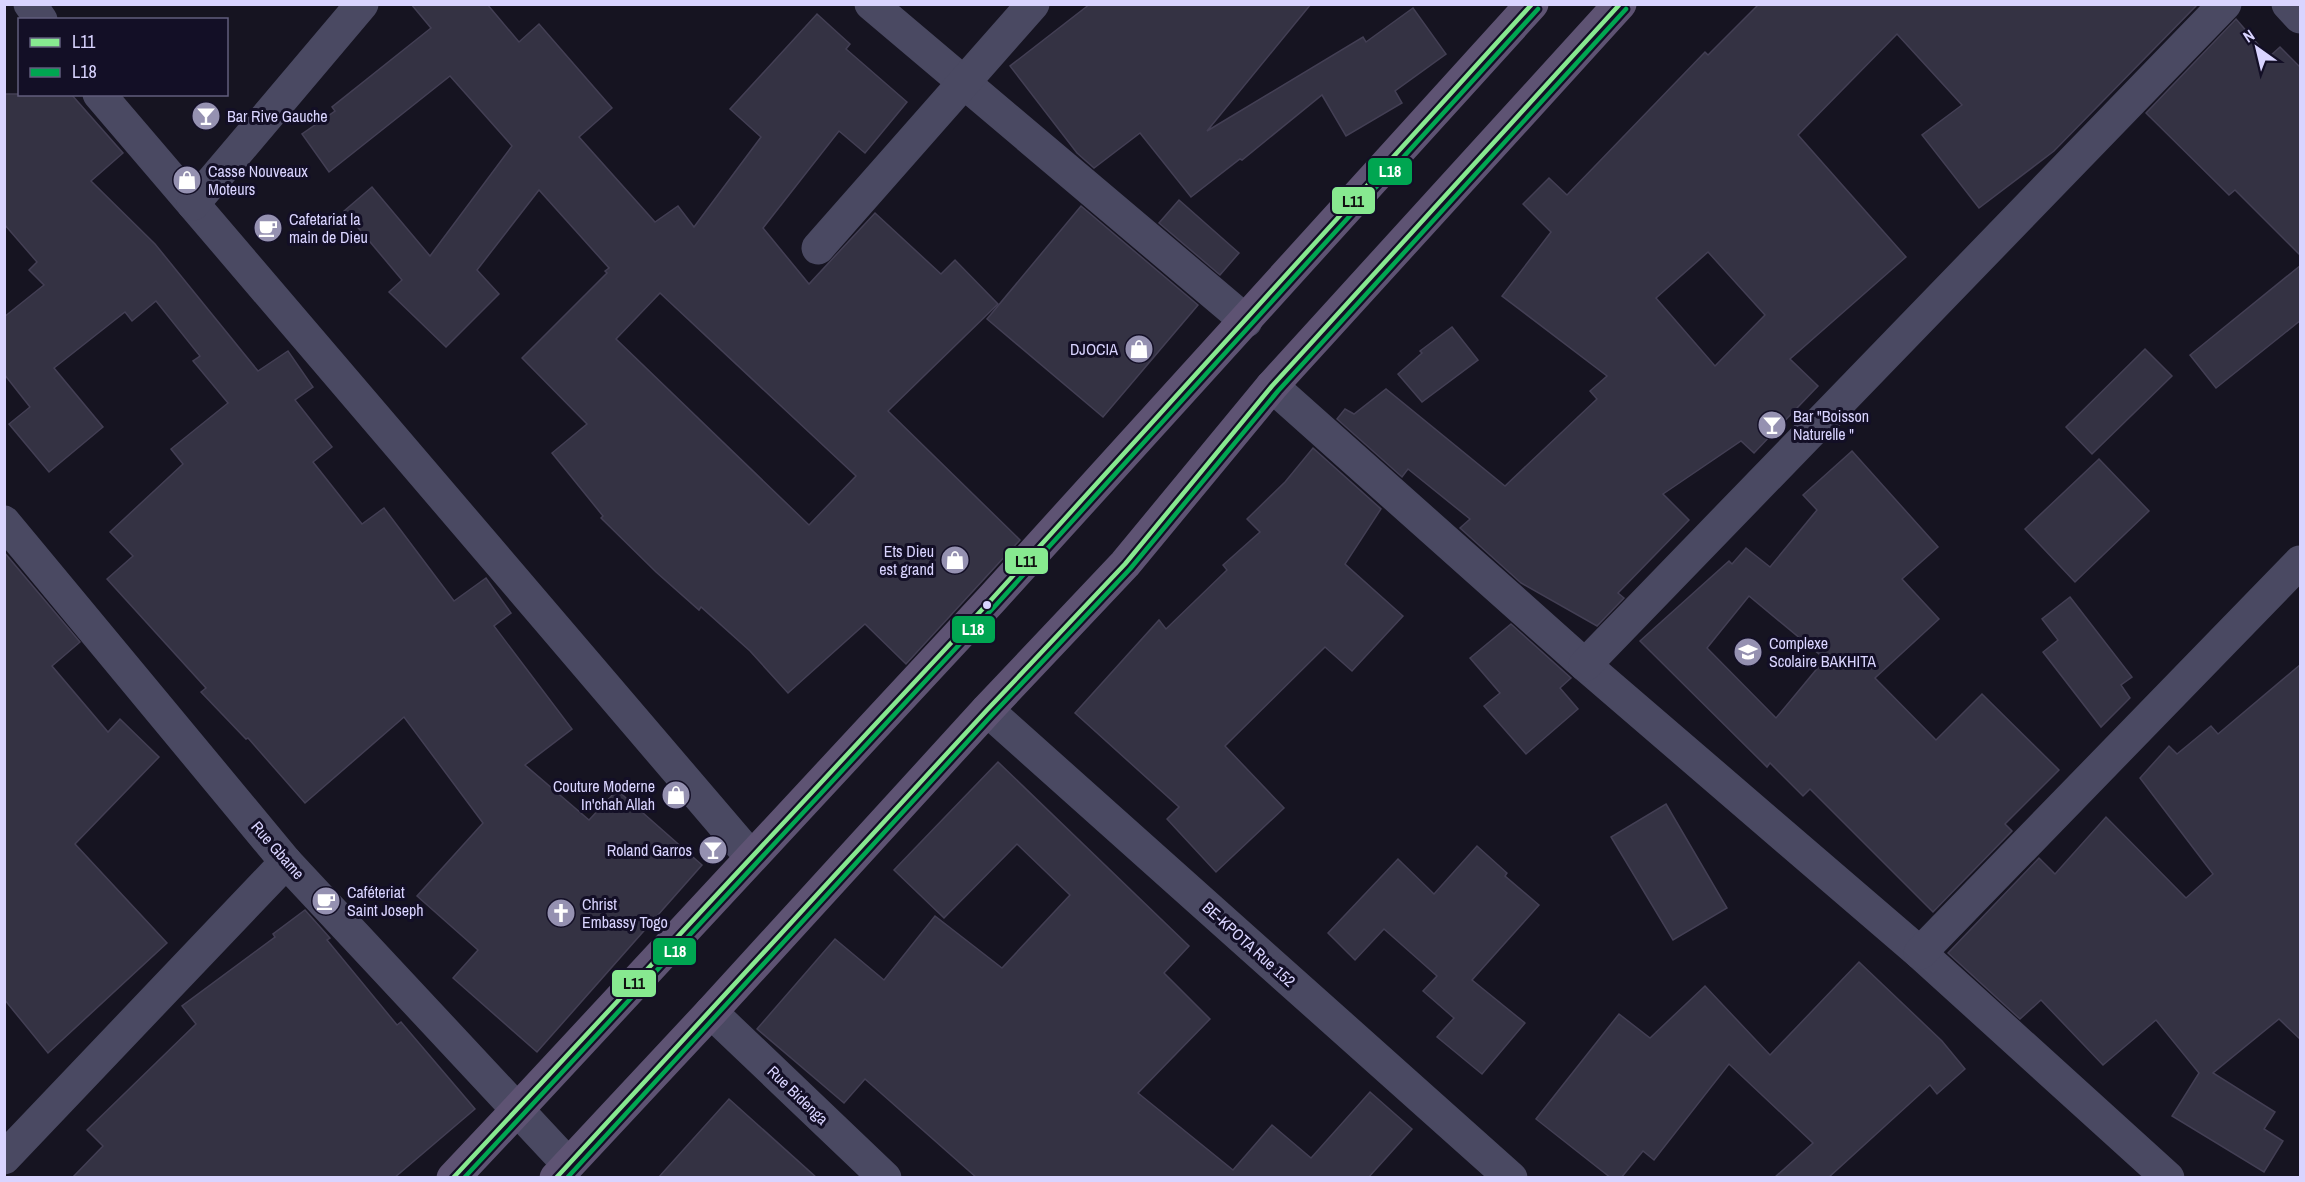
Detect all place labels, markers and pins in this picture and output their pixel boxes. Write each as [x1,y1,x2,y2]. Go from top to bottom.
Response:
bar icon: Bar Rive Gauche [190,100,222,132]
place label: Bar Rive Gauche [227,105,328,127]
place label: Casse Nouveaux Moteurs [208,160,308,200]
shop icon: Casse Nouveaux Moteurs [171,164,203,196]
place label: Cafetariat la main de Dieu [289,208,368,248]
cafe icon: Cafetariat la main de Dieu [252,212,284,244]
shop icon: DJOCIA [1123,333,1155,365]
place label: DJOCIA [1070,338,1118,360]
place label: Bar "Boisson Naturelle " [1793,405,1869,445]
bar icon: Bar "Boisson Naturelle " [1756,409,1788,441]
place label: Ets Dieu est grand [879,540,934,580]
shop icon: Ets Dieu est grand [939,544,971,576]
unlabelled marker [981,599,993,611]
place label: Complexe Scolaire BAKHITA [1769,632,1876,672]
school or university icon: Complexe Scolaire BAKHITA [1732,636,1764,668]
place label: Couture Moderne In'chah Allah [553,775,655,815]
shop icon: Couture Moderne In'chah Allah [660,779,692,811]
bar icon: Roland Garros [697,834,729,866]
place label: Roland Garros [607,839,692,861]
place label: Caféteriat Saint Joseph [347,881,424,921]
cafe icon: Caféteriat Saint Joseph [310,885,342,917]
place label: Christ Embassy Togo [582,893,668,933]
church icon: Christ Embassy Togo [545,897,577,929]

